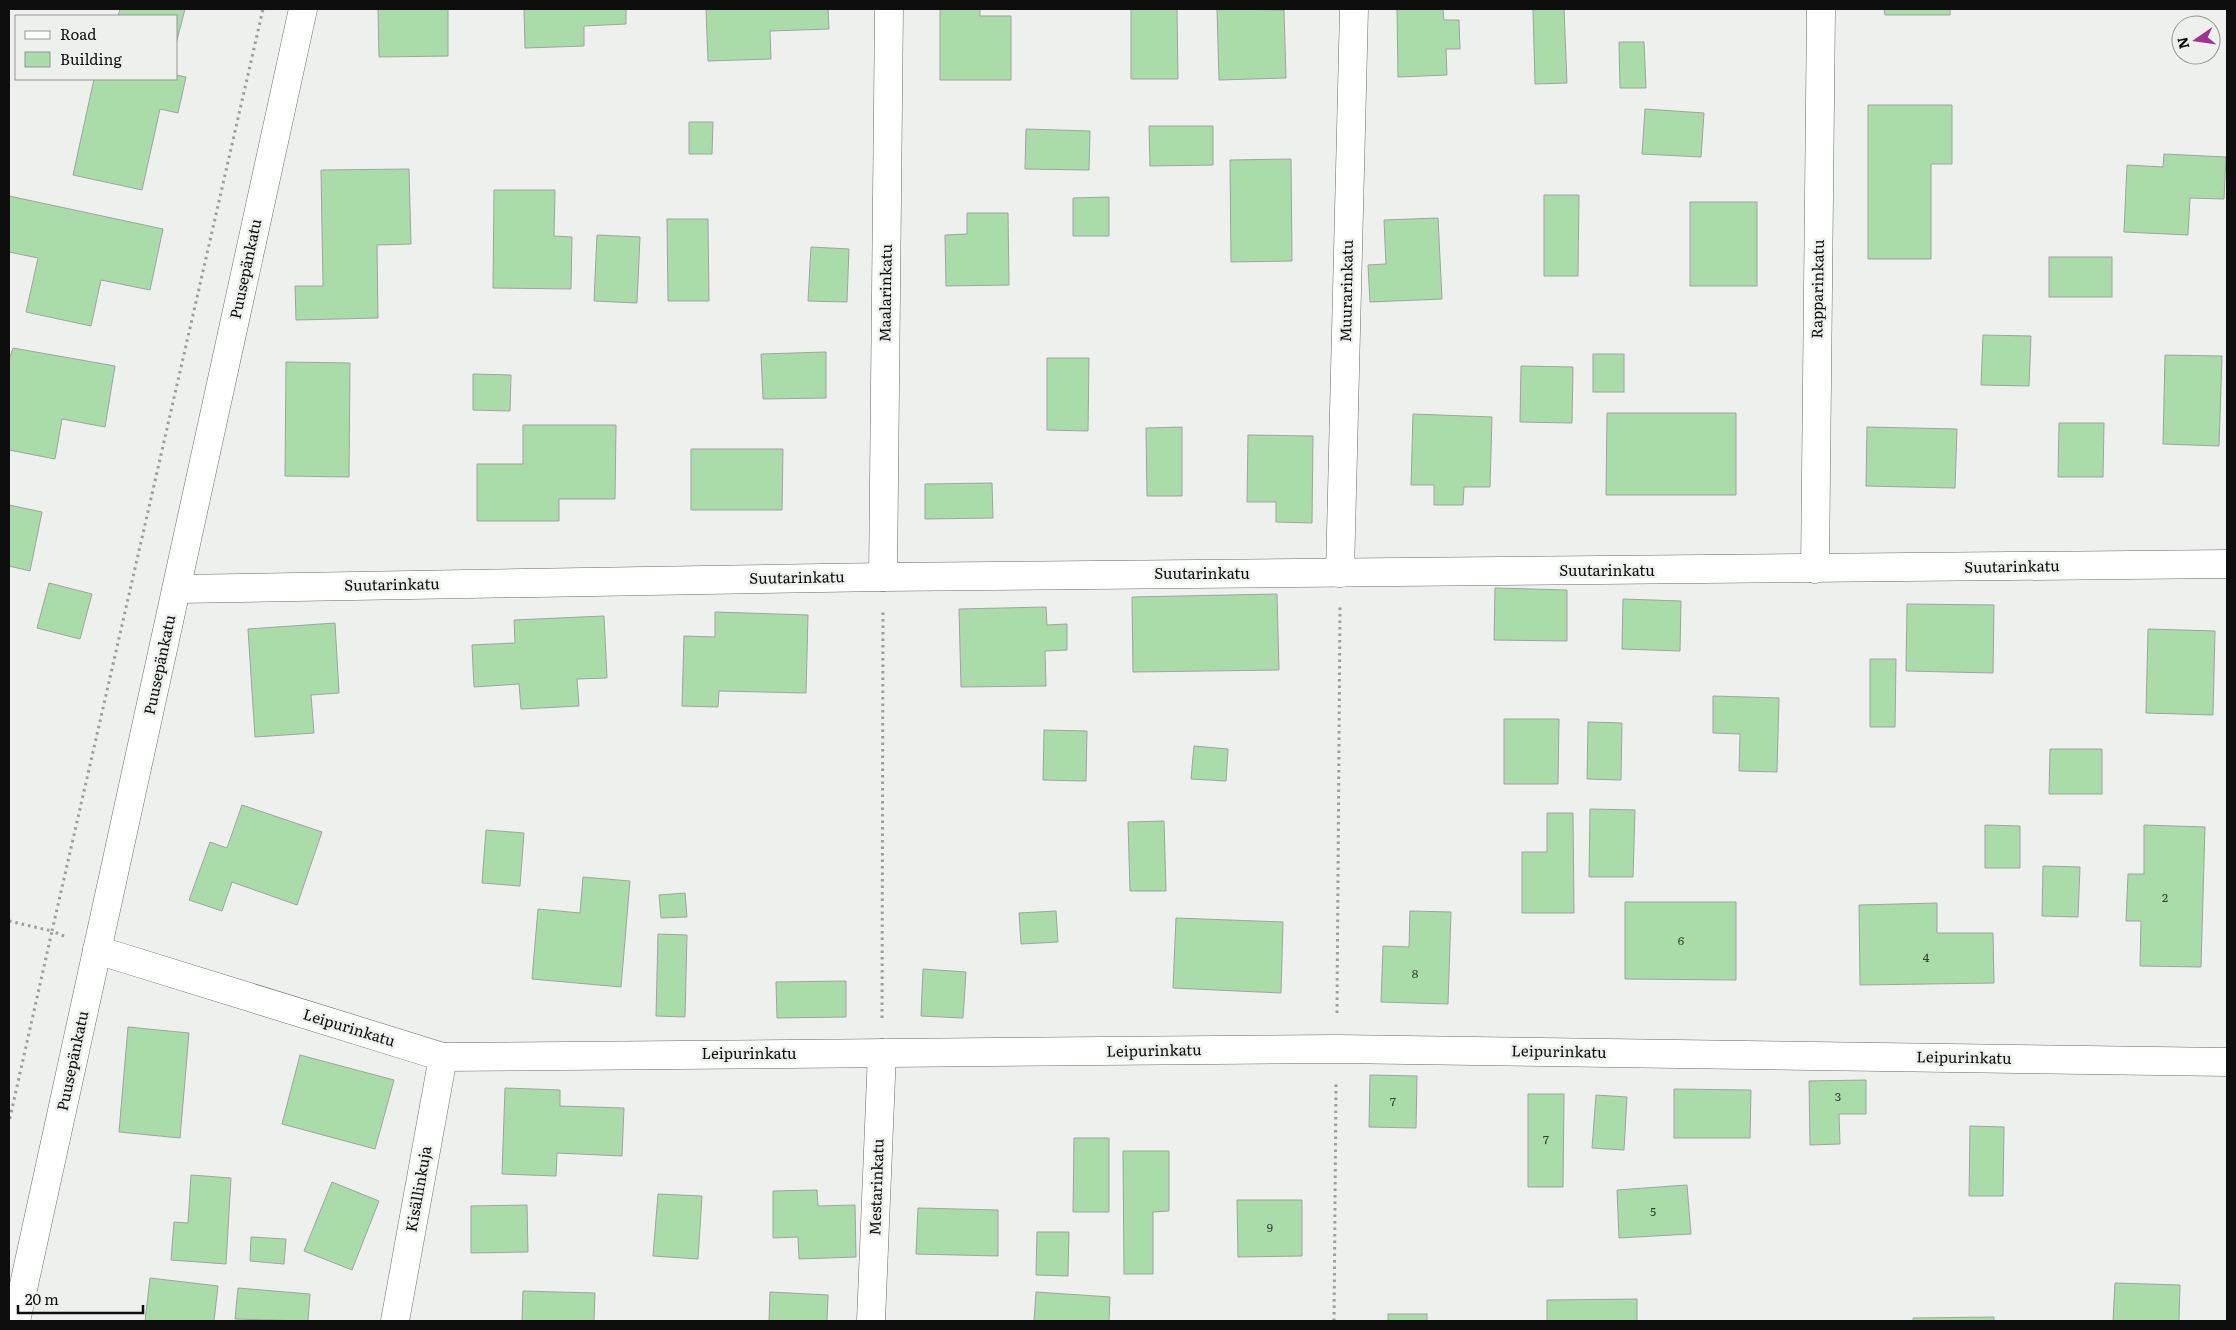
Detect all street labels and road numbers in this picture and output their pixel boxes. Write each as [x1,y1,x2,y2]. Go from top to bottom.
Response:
street label: Puusepänkatu [223,216,266,321]
street label: Muurarinkatu [1333,239,1358,342]
street label: Rapparinkatu [1804,239,1829,339]
street label: Maalarinkatu [872,243,897,342]
street label: Suutarinkatu [1964,553,2060,578]
street label: Suutarinkatu [1559,558,1655,581]
street label: Suutarinkatu [1154,561,1250,584]
street label: Suutarinkatu [749,564,845,589]
street label: Suutarinkatu [344,571,440,596]
street label: Puusepänkatu [137,612,180,717]
street label: Leipurinkatu [301,1002,399,1052]
street label: Puusepänkatu [50,1008,93,1113]
street label: Leipurinkatu [1106,1037,1202,1062]
street label: Leipurinkatu [1511,1038,1607,1063]
street label: Leipurinkatu [701,1041,797,1064]
street label: Leipurinkatu [1916,1044,2012,1069]
street label: Mestarinkatu [862,1138,889,1236]
street label: Kisällinkuja [399,1143,437,1234]

